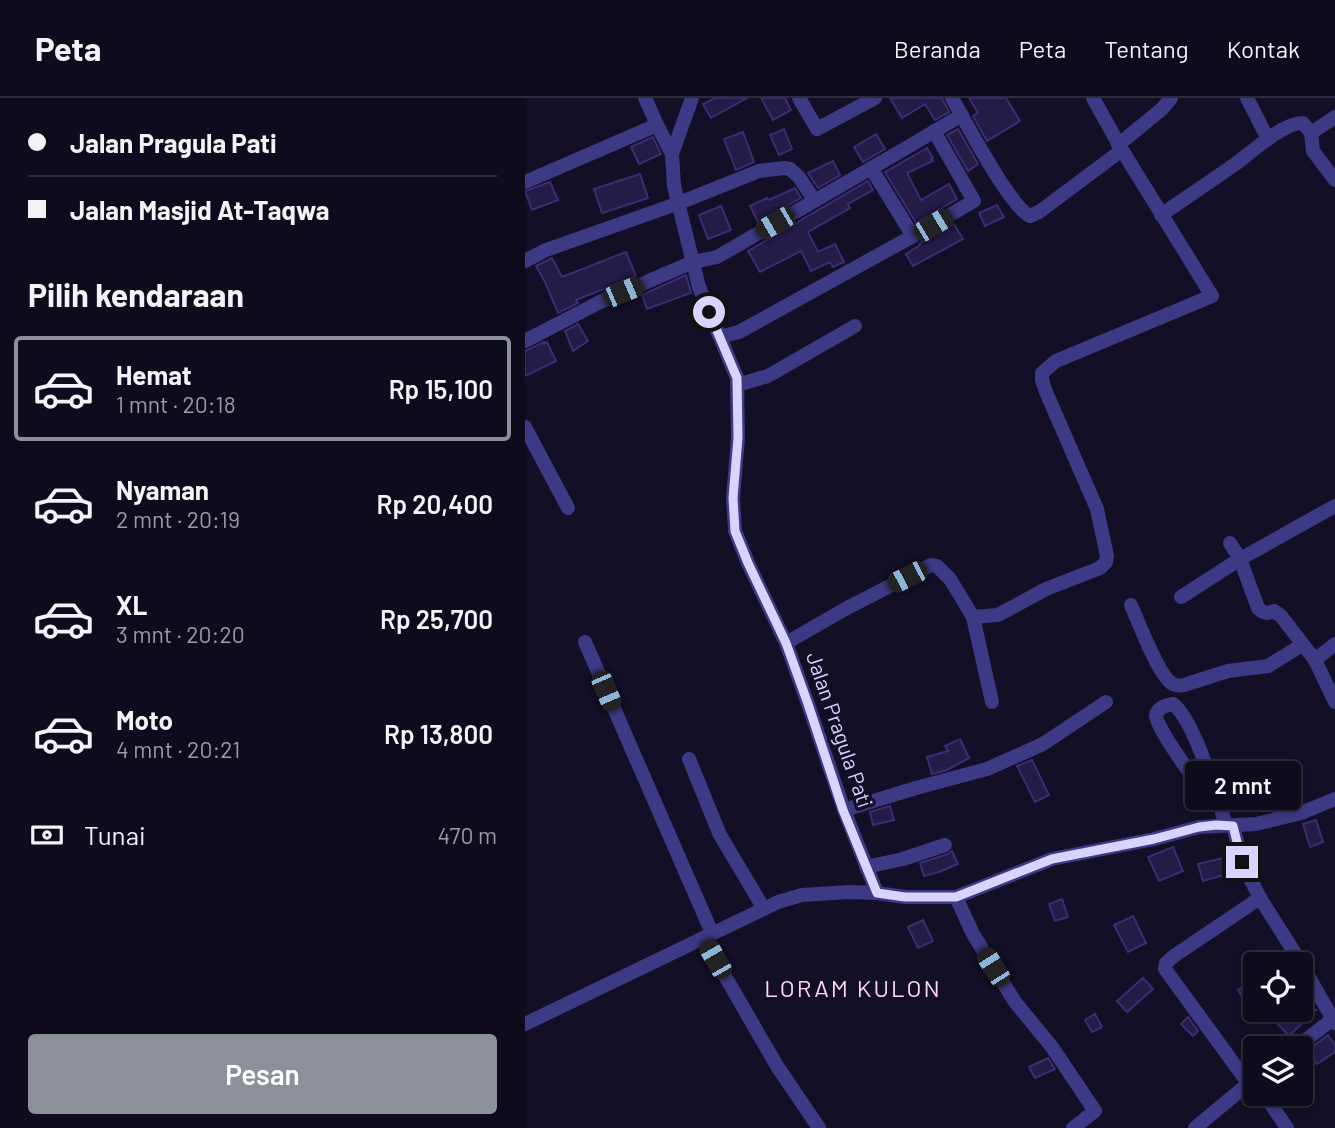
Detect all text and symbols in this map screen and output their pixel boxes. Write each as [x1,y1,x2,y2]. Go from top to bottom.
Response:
text: Peta [35,28,101,68]
text: Beranda [894,34,981,63]
text: Peta [1019,34,1066,63]
text: Tentang [1104,34,1189,63]
text: Kontak [1227,34,1300,63]
text: Jalan Pragula Pati [70,127,277,158]
text: Jalan Masjid At-Taqwa [70,194,330,225]
car [752,203,799,243]
car [910,205,957,245]
car [600,274,647,310]
text: Pilih kendaraan [28,275,244,313]
route start [693,296,725,328]
icon: car [32,357,95,420]
text: Hemat [116,359,192,390]
text: Rp 15,100 [389,373,493,404]
text: 1 mnt · 20:18 [116,390,236,418]
icon: car [32,472,95,535]
text: Nyaman [116,474,209,505]
text: Rp 20,400 [376,488,493,519]
text: 2 mnt · 20:19 [116,505,240,533]
car [884,558,931,596]
icon: car [32,587,95,650]
text: XL [116,589,147,620]
text: Rp 25,700 [380,603,493,634]
text: 3 mnt · 20:20 [116,620,245,648]
street label: Jalan Pragula Pati [802,648,879,811]
car [589,668,624,714]
icon: car [32,702,95,765]
text: Moto [116,704,173,735]
text: Rp 13,800 [384,718,493,749]
text: 4 mnt · 20:21 [116,735,240,763]
callout: 2 mnt [1184,760,1300,810]
text: 2 mnt [1214,771,1272,799]
icon: cash [28,816,66,854]
text: Tunai [84,819,146,850]
text: 470 m [438,821,497,849]
route end [1226,846,1258,878]
car [696,936,735,982]
car [973,944,1014,990]
map controls [1243,952,1313,1106]
button: locate [1243,952,1313,1022]
district label: LORAM KULON [764,973,942,1002]
button: Pesan [28,1034,497,1114]
button: layers [1243,1036,1313,1106]

